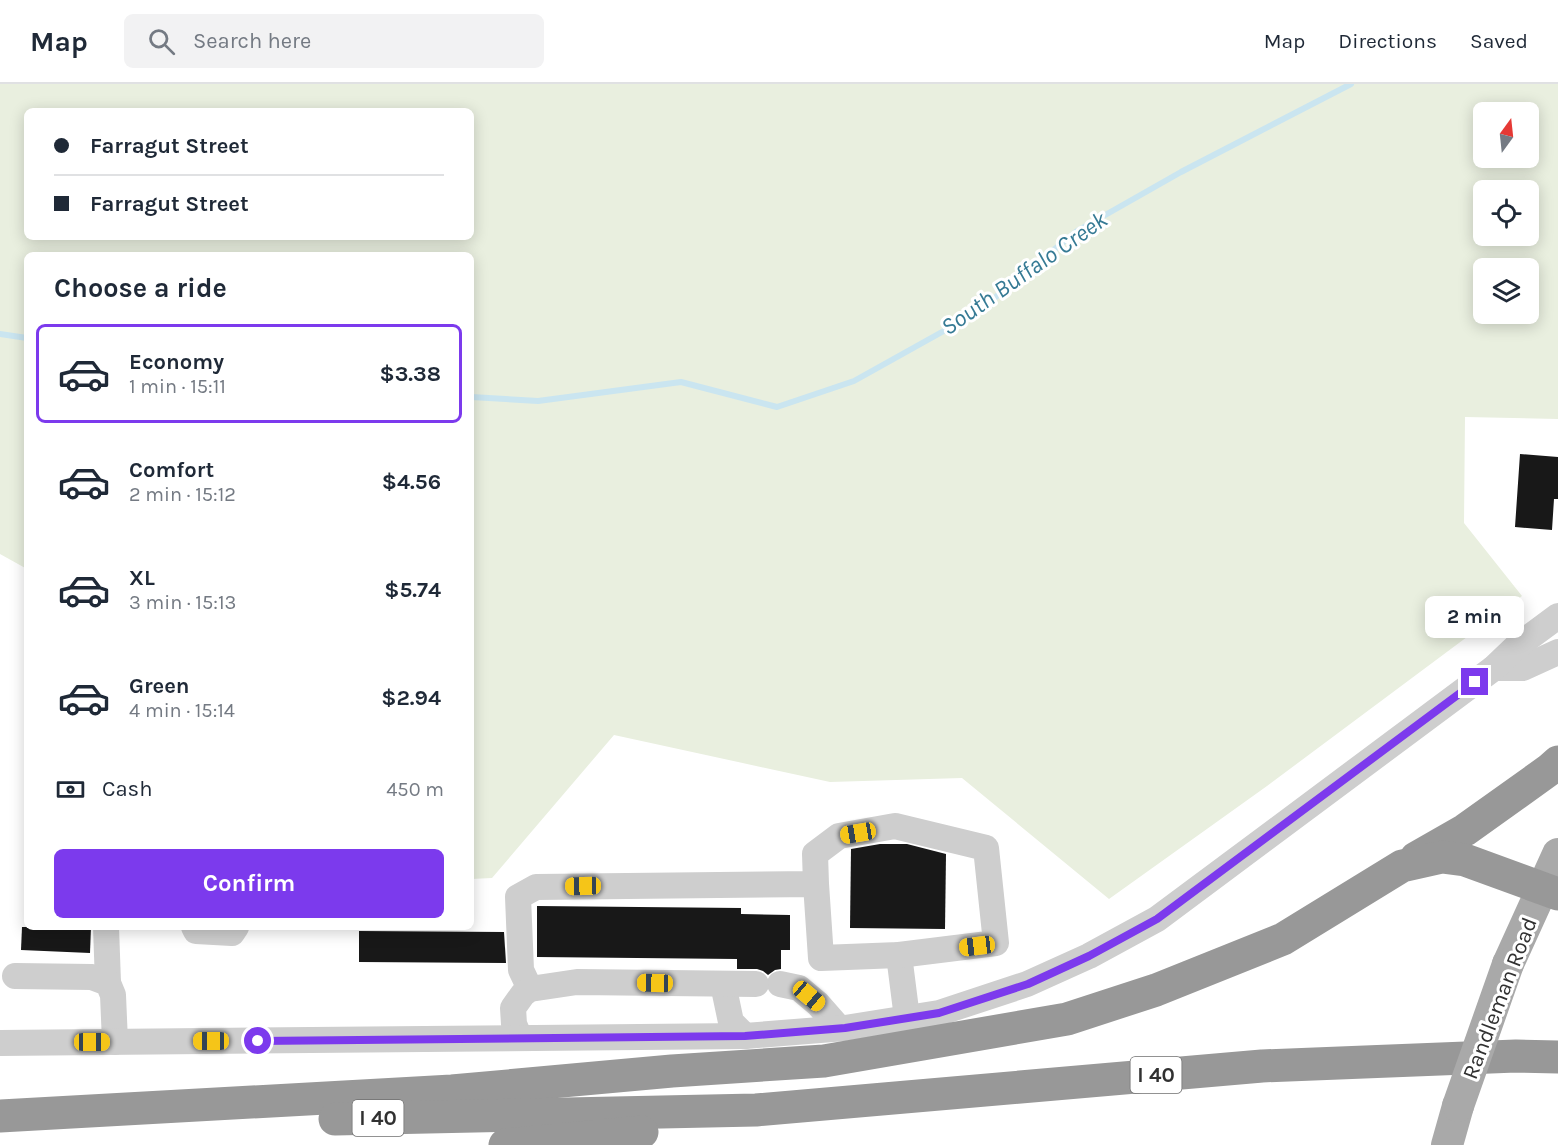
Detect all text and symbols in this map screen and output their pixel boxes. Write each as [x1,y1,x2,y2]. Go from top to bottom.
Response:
search box [124,14,544,68]
text: Map [30,25,88,58]
icon: search [145,25,178,58]
text: Search here [193,28,311,54]
text: Map [1264,29,1305,53]
text: Directions [1338,29,1437,53]
text: Saved [1470,29,1528,53]
north arrow [1473,102,1539,168]
map controls [1473,102,1539,324]
text: Farragut Street [90,133,249,159]
button: locate [1473,180,1539,246]
text: Farragut Street [90,191,249,217]
water label: South Buffalo Creek [935,205,1113,341]
button: layers [1473,258,1539,324]
text: Choose a ride [54,272,227,304]
icon: car [57,347,111,401]
text: Economy [129,349,224,375]
text: $3.38 [380,361,441,387]
text: 1 min · 15:11 [129,375,226,398]
icon: car [57,455,111,509]
text: Comfort [129,457,214,483]
text: $4.56 [382,469,441,495]
text: 2 min · 15:12 [129,483,236,506]
icon: car [57,563,111,617]
text: XL [129,565,155,591]
text: $5.74 [384,577,441,603]
text: 3 min · 15:13 [129,591,236,614]
callout: 2 min [1426,595,1524,637]
text: 2 min [1447,605,1502,628]
route end [1461,668,1488,695]
icon: car [57,671,111,725]
text: Green [129,673,190,699]
text: $2.94 [381,685,441,711]
text: 4 min · 15:14 [129,699,235,722]
icon: cash [54,773,87,806]
text: Cash [102,776,152,802]
text: 450 m [386,778,444,801]
car [839,821,877,845]
button: Confirm [54,849,444,918]
car [565,877,601,895]
street label: Randleman Road [1457,914,1543,1083]
car [958,935,996,957]
car [637,974,673,992]
car [789,978,829,1014]
route start [244,1027,271,1054]
car [193,1032,229,1050]
car [74,1033,110,1051]
road number: I 40 [1130,1057,1182,1093]
road number: I 40 [352,1100,404,1136]

